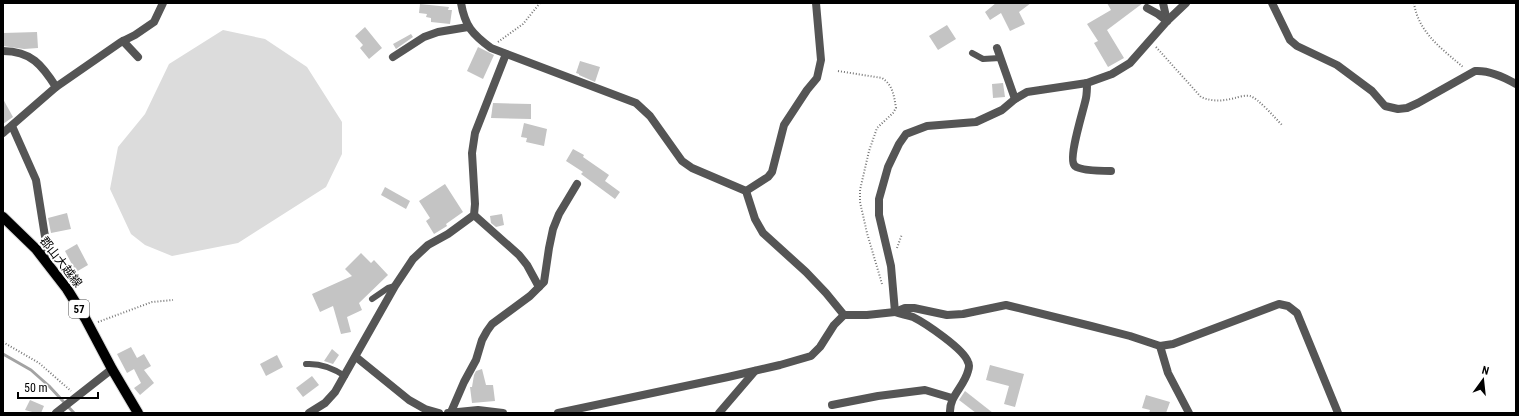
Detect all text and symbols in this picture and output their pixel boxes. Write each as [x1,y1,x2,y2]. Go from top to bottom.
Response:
street label: 郡山大越線 [37,234,85,290]
road number: 57 [69,300,89,318]
north arrow [1463,360,1503,400]
text: N [1481,364,1491,378]
scale bar [18,374,98,400]
text: 50 m [24,381,48,395]

